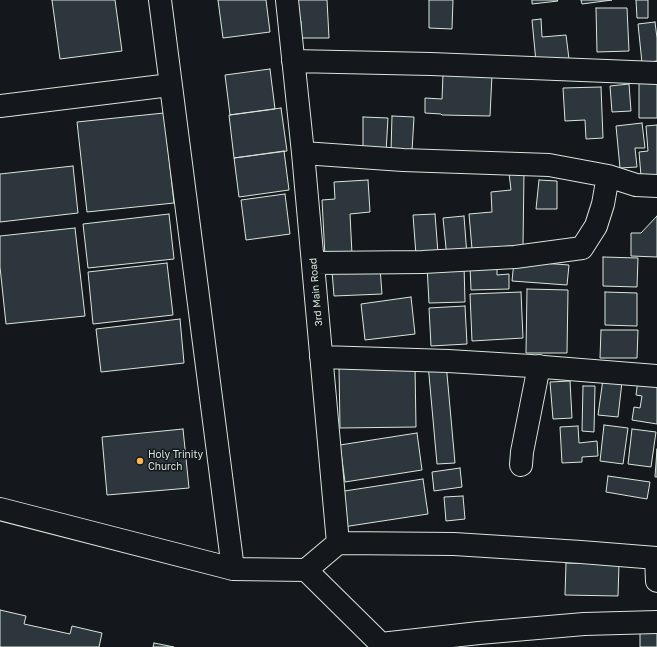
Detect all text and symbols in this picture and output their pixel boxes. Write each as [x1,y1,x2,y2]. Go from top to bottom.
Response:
street label: 3rd Main Road [307,257,325,327]
place label: Holy Trinity Church [148,449,203,472]
marker: Holy Trinity Church [135,456,145,466]

